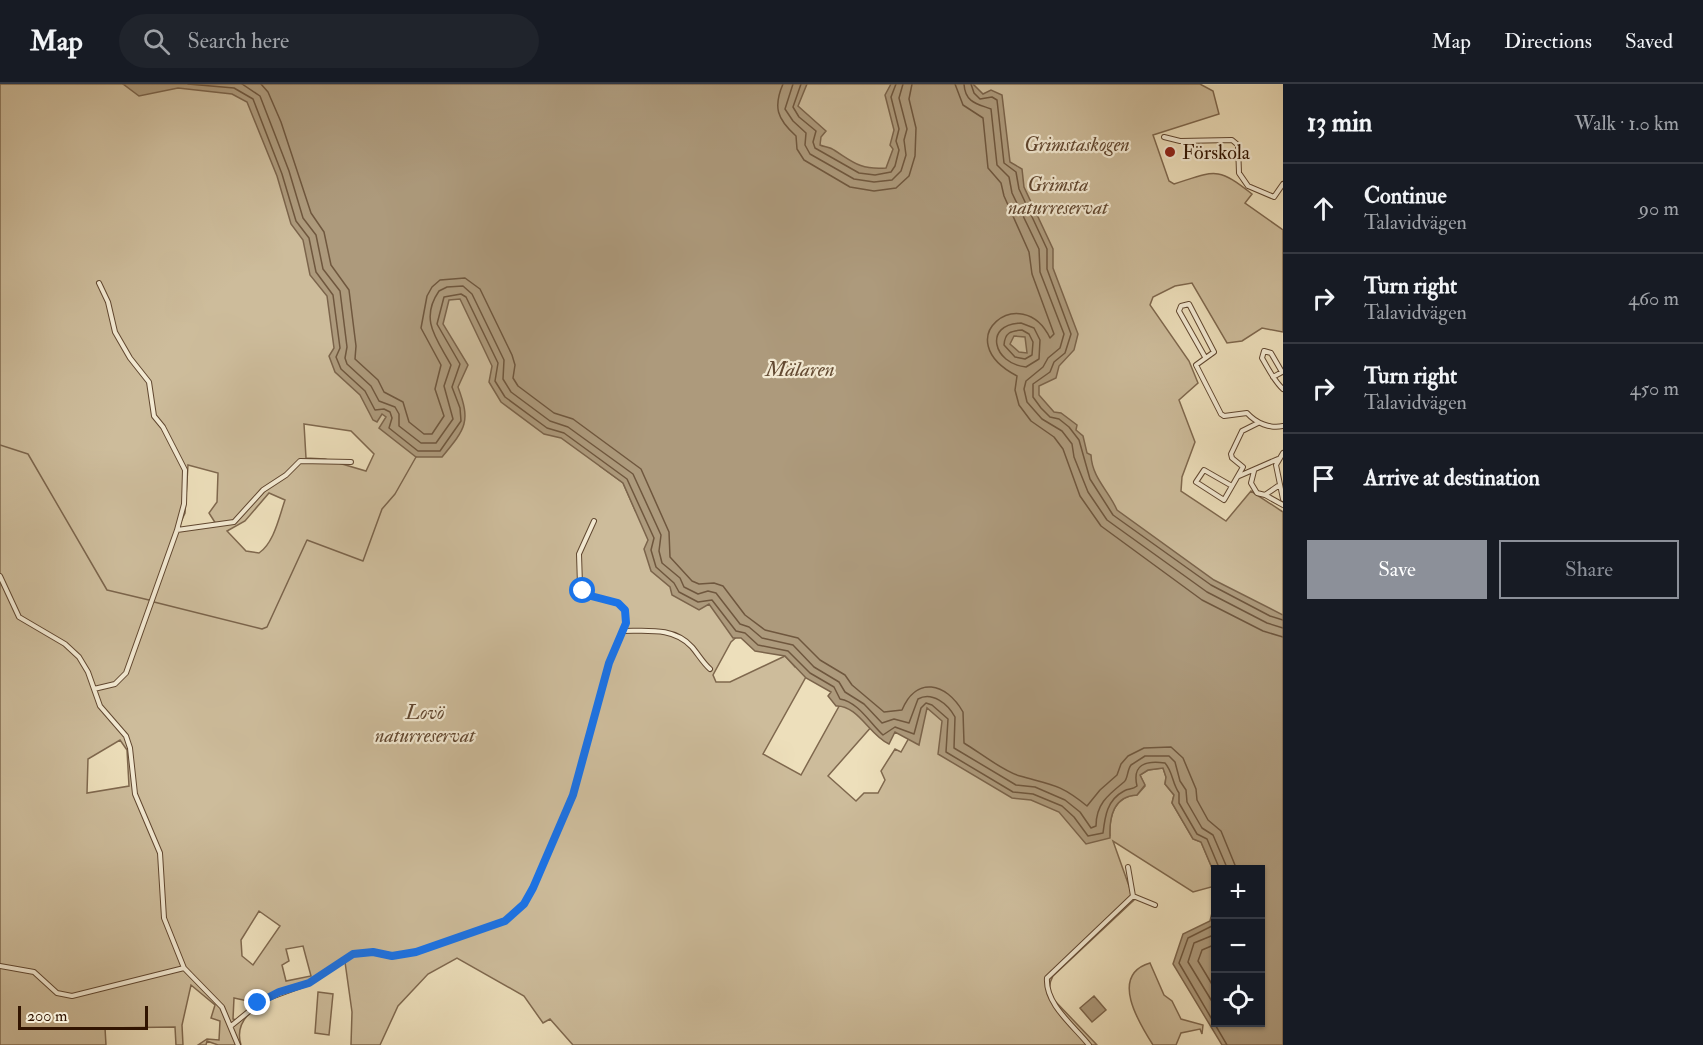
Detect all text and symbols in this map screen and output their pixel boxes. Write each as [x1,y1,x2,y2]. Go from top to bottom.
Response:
search box [119,14,539,68]
text: Map [30,24,83,59]
icon: search [140,25,173,58]
text: Search here [188,27,289,55]
text: Map [1431,28,1471,55]
text: Directions [1504,28,1592,55]
text: Saved [1625,28,1673,55]
text: 13 min [1307,107,1372,139]
text: Walk · 1.0 km [1575,111,1679,136]
park label: Grimstaskogen [1024,132,1130,157]
place label: Förskola [1182,140,1251,165]
marker: Förskola [1163,145,1177,159]
park label: Grimsta naturreservat [1008,172,1109,220]
text: Continue [1364,182,1447,210]
icon: ahead [1307,192,1340,225]
text: 90 m [1639,196,1679,221]
text: Talavidvägen [1364,210,1467,235]
text: Turn right [1364,272,1457,300]
icon: right [1307,282,1340,315]
text: 460 m [1628,286,1679,311]
text: Talavidvägen [1364,300,1467,325]
water label: Mälaren [763,356,835,383]
text: Turn right [1364,362,1457,390]
icon: right [1307,372,1340,405]
text: 450 m [1630,376,1679,401]
text: Talavidvägen [1364,390,1467,415]
icon: arrive [1307,462,1340,495]
text: Arrive at destination [1364,464,1540,492]
button: Save [1307,540,1487,599]
button: Share [1499,540,1679,599]
route start [569,577,595,603]
park label: Lovö naturreservat [375,700,476,748]
map controls [1211,865,1265,1027]
button: + [1211,865,1265,919]
button: − [1211,919,1265,973]
button: locate [1211,973,1265,1027]
route end [244,989,270,1015]
scale bar [18,1003,148,1030]
text: 200 m [27,1006,67,1026]

